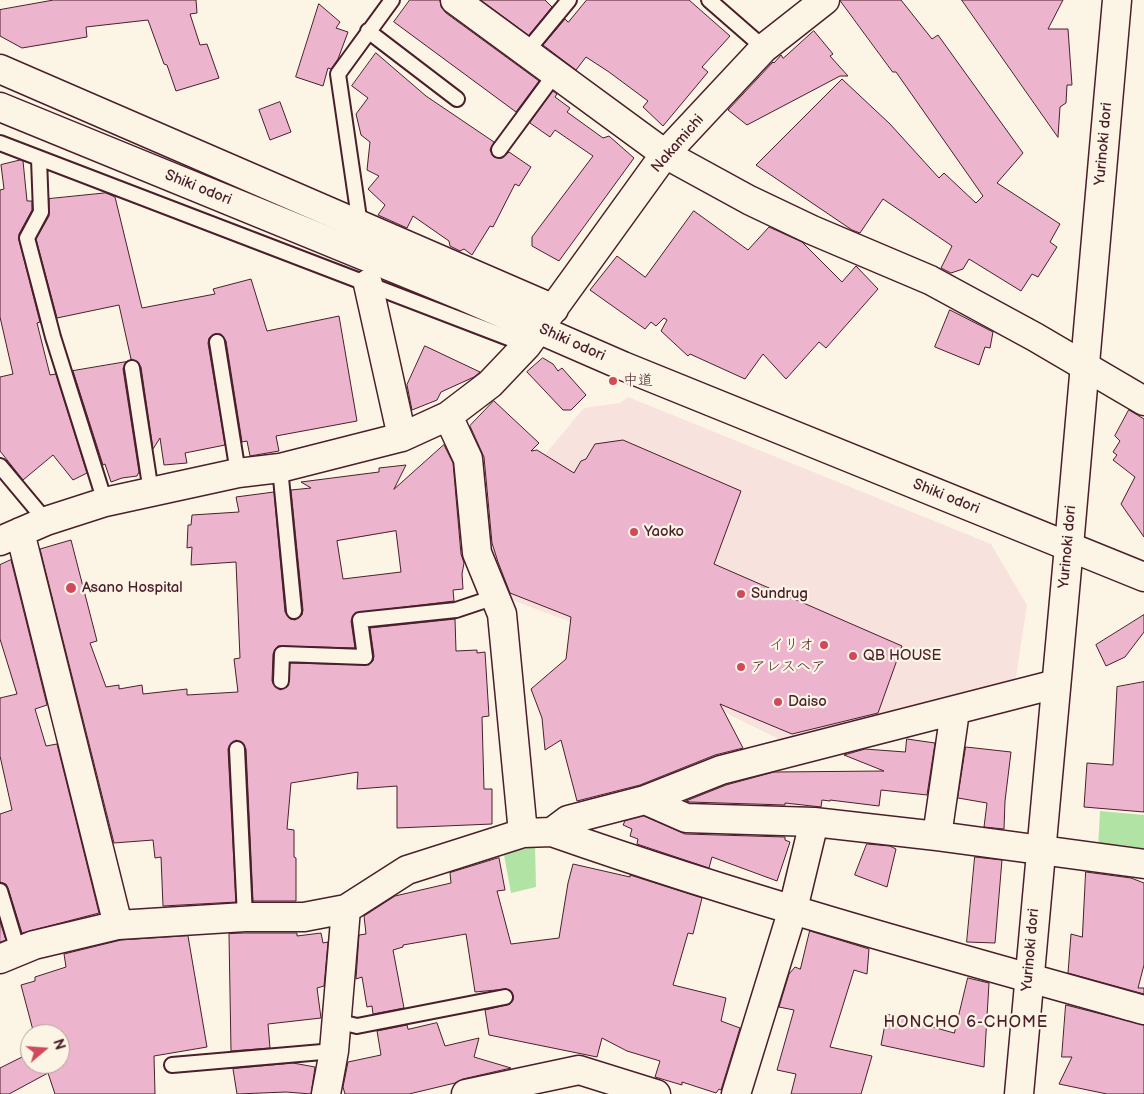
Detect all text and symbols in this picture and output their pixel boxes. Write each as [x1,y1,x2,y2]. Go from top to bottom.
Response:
street label: Yurinoki dori [1091,102,1117,186]
street label: Nakamichi [648,111,708,177]
street label: Shiki odori [162,166,234,210]
street label: Shiki odori [536,320,608,366]
place label: 中道 [623,372,653,390]
marker: 中道 [607,375,619,387]
street label: Shiki odori [910,475,982,519]
street label: Yurinoki dori [1055,505,1081,589]
place label: Yaoko [644,523,684,541]
marker: Yaoko [628,526,640,538]
place label: Asano Hospital [82,579,183,597]
marker: Asano Hospital [64,581,78,595]
place label: Sundrug [751,585,808,603]
marker: Sundrug [735,588,747,600]
place label: イリオ [769,636,814,654]
marker: イリオ [818,639,830,651]
place label: QB HOUSE [863,647,941,665]
marker: QB HOUSE [847,650,859,662]
place label: アレスヘア [751,658,826,676]
marker: アレスヘア [735,661,747,673]
place label: Daiso [788,693,827,711]
marker: Daiso [772,696,784,708]
street label: Yurinoki dori [1018,908,1044,992]
district label: HONCHO 6-CHOME [882,1013,1050,1033]
north arrow [20,1024,70,1074]
text: N [49,1037,68,1052]

